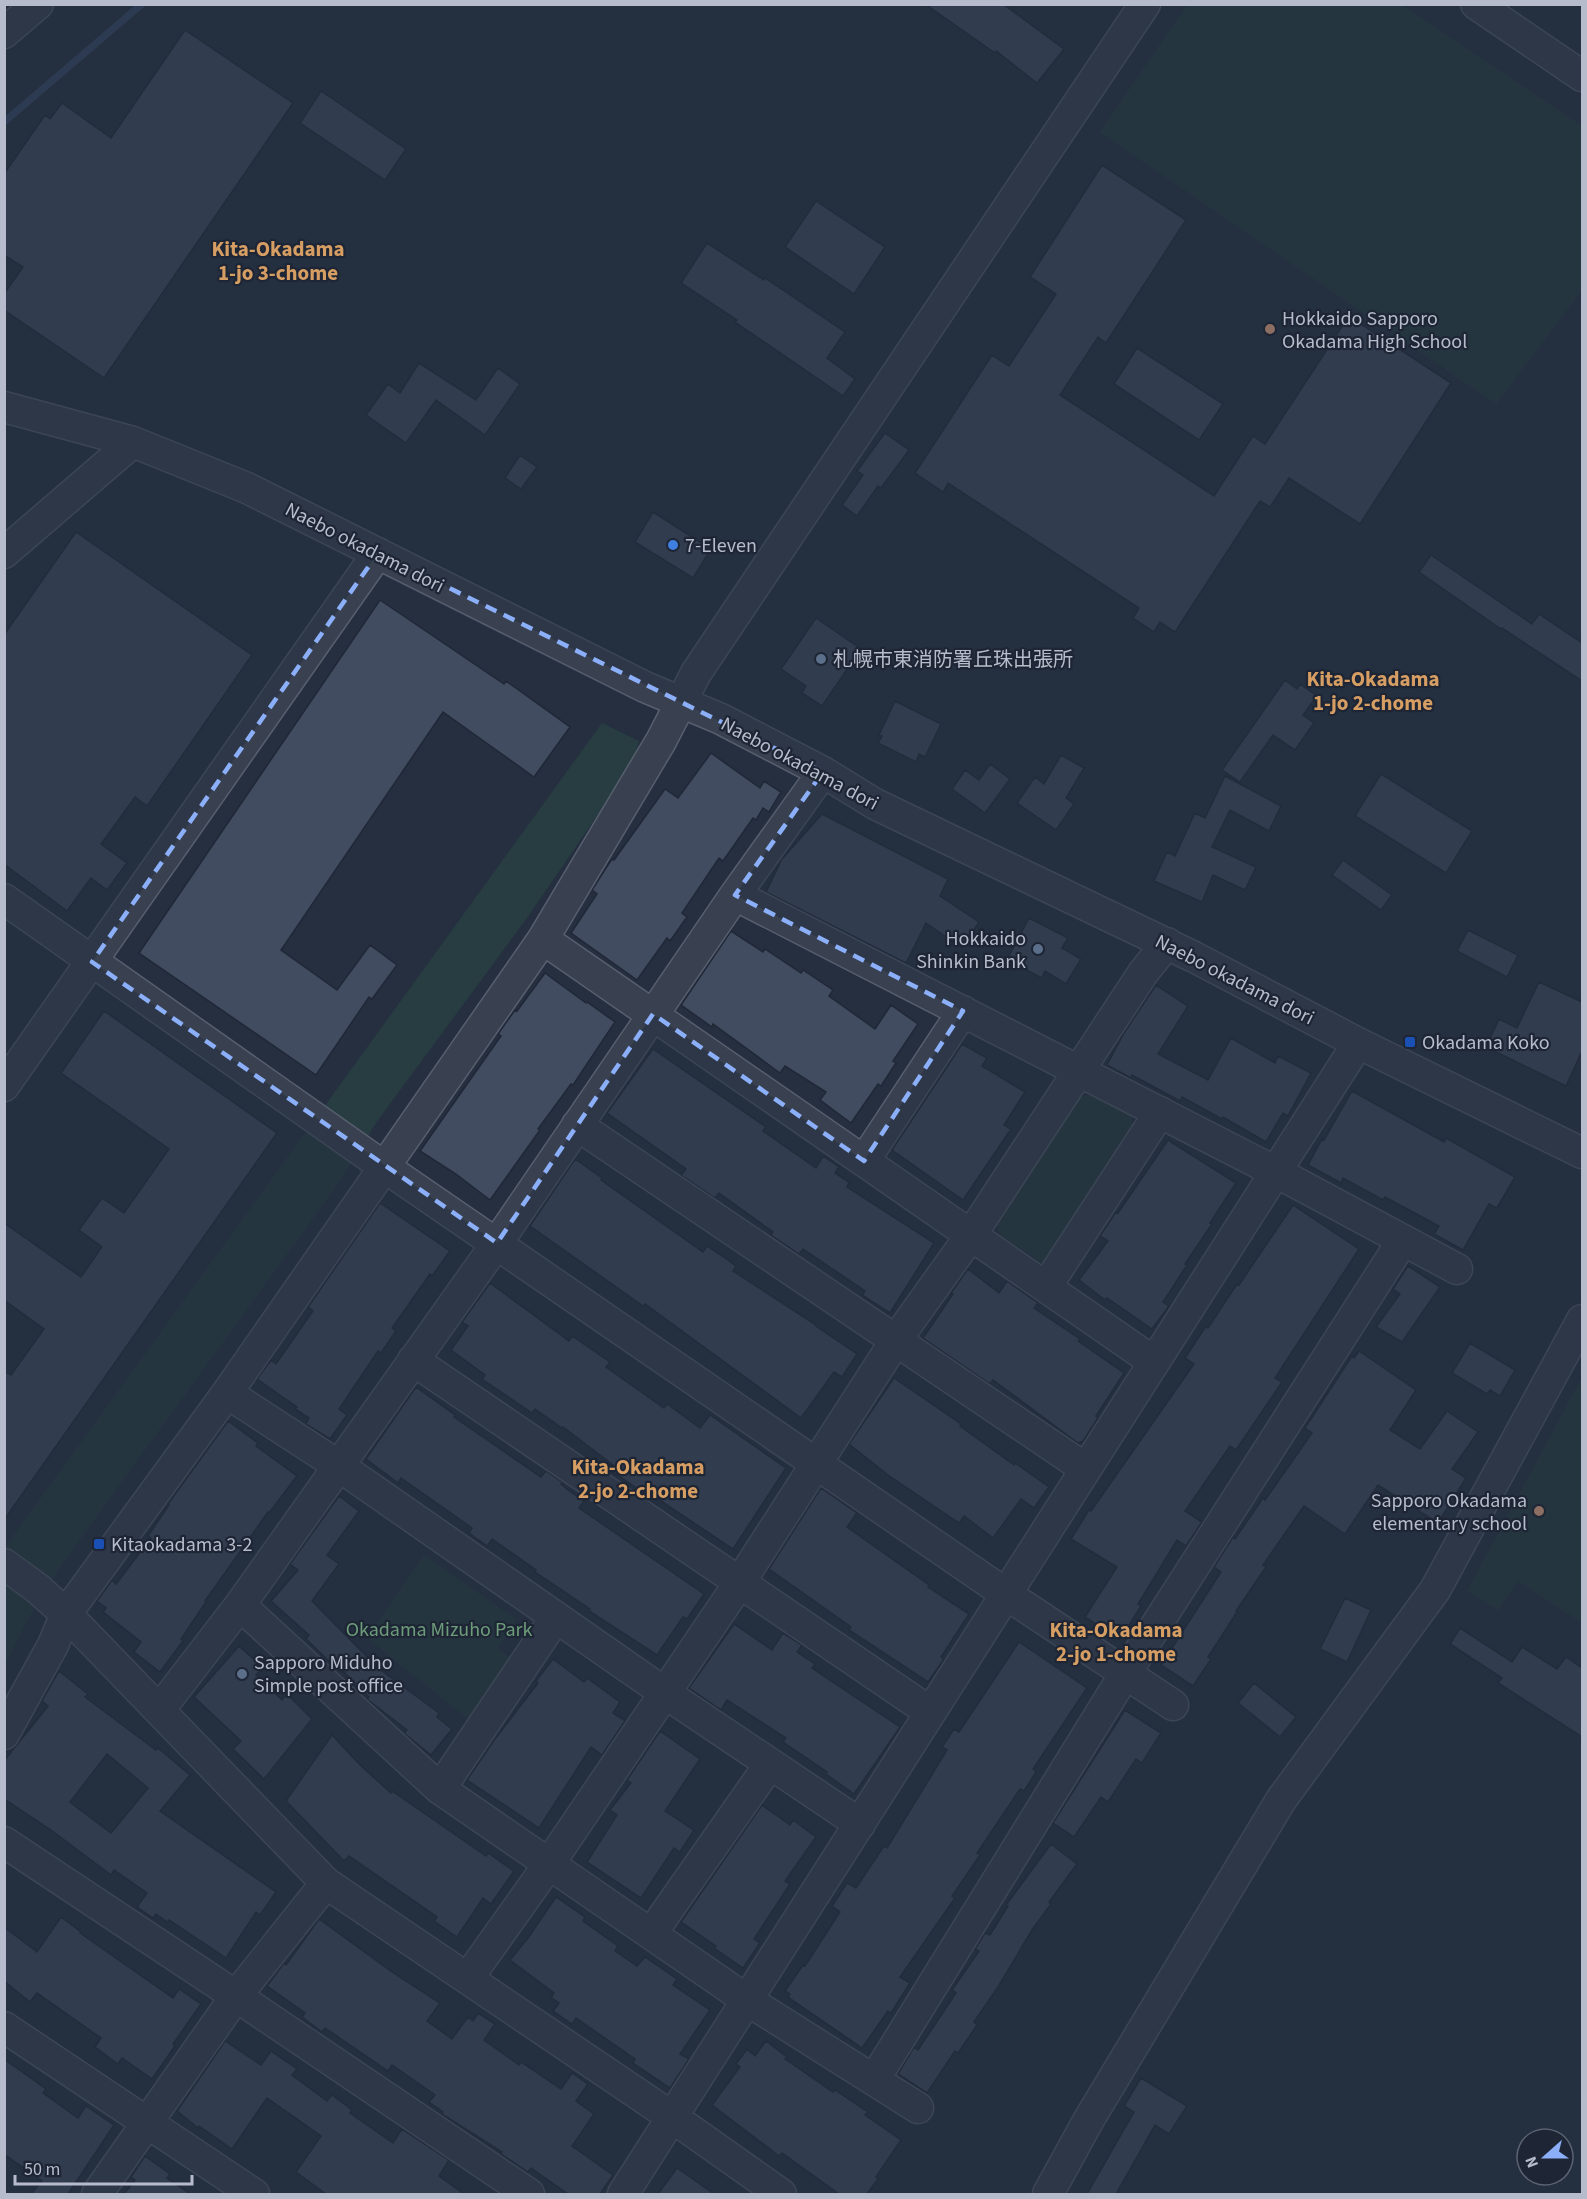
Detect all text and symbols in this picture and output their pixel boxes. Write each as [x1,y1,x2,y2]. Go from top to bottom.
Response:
district label: Kita-Okadama 1-jo 3-chome [211,234,345,288]
place label: Hokkaido Sapporo Okadama High School [1282,305,1467,356]
marker: Hokkaido Sapporo Okadama High School [1263,322,1277,336]
street label: Naebo okadama dori [280,496,449,600]
place label: 7-Eleven [685,532,757,560]
marker: 7-Eleven [666,538,680,552]
place label: 札幌市東消防署丘珠出張所 [833,646,1073,674]
marker: 札幌市東消防署丘珠出張所 [814,652,828,666]
district label: Kita-Okadama 1-jo 2-chome [1306,664,1440,718]
street label: Naebo okadama dori [716,710,883,817]
place label: Hokkaido Shinkin Bank [916,925,1026,976]
street label: Naebo okadama dori [1150,928,1319,1032]
marker: Hokkaido Shinkin Bank [1031,942,1045,956]
place label: Okadama Koko [1422,1029,1550,1057]
marker: Okadama Koko [1403,1035,1417,1049]
district label: Kita-Okadama 2-jo 2-chome [571,1452,705,1506]
place label: Sapporo Okadama elementary school [1371,1487,1527,1538]
marker: Sapporo Okadama elementary school [1532,1504,1546,1518]
place label: Kitaokadama 3-2 [111,1531,253,1559]
marker: Kitaokadama 3-2 [92,1537,106,1551]
district label: Kita-Okadama 2-jo 1-chome [1049,1615,1183,1669]
park label: Okadama Mizuho Park [346,1616,532,1644]
place label: Sapporo Miduho Simple post office [254,1649,403,1700]
marker: Sapporo Miduho Simple post office [235,1667,249,1681]
north arrow [1515,2127,1575,2187]
scale bar [15,2148,192,2186]
text: N [1520,2153,1544,2171]
text: 50 m [24,2157,60,2182]

